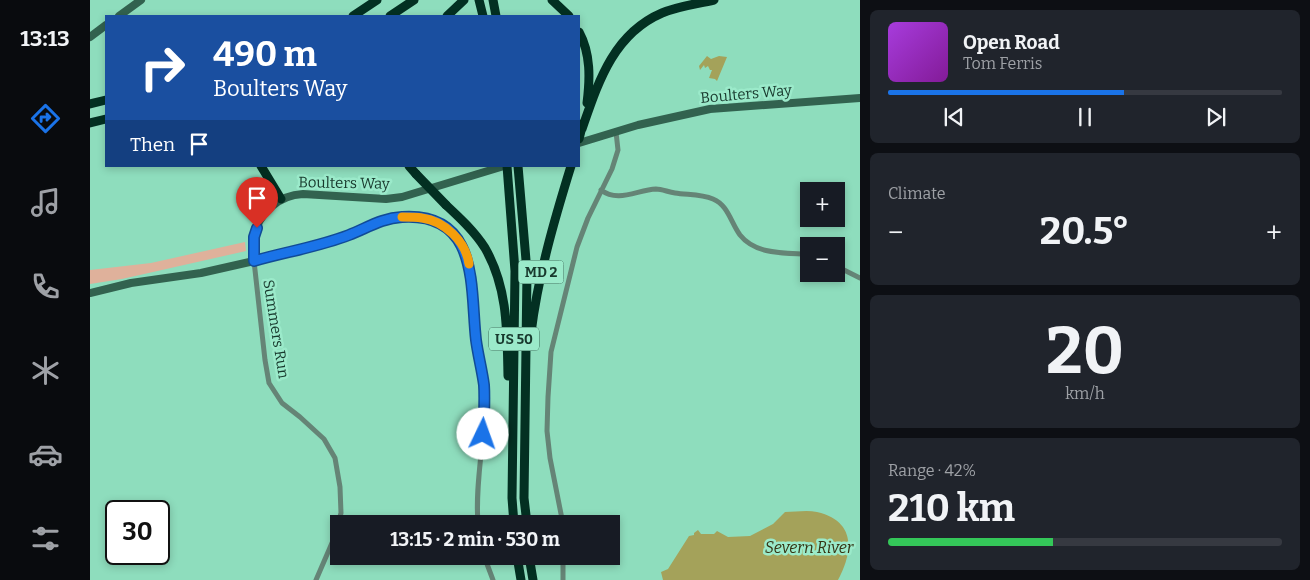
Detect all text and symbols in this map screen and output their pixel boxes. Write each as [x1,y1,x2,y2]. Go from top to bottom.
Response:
text: 13:13 [20,25,70,52]
text: Open Road [963,31,1060,54]
text: 490 m [213,33,317,75]
icon: right [130,35,195,100]
text: Tom Ferris [963,54,1042,73]
text: Boulters Way [213,75,347,102]
street label: Boulters Way [700,81,792,107]
icon: directions [28,101,63,136]
icon: previous [940,103,968,131]
icon: pause [1071,103,1099,131]
icon: next [1202,103,1230,131]
icon: arrive [185,130,213,158]
text: Then [130,133,175,156]
street label: Boulters Way [298,173,390,193]
pin [236,177,278,228]
map controls [800,182,845,282]
button: + [800,182,845,227]
icon: arrive [243,184,271,212]
text: Climate [888,184,946,203]
icon: music [28,185,63,220]
text: 20.5° [1040,208,1130,254]
text: − [888,216,903,249]
text: + [1266,216,1282,249]
button: − [800,237,845,282]
road number: MD 2 [518,260,564,284]
icon: phone [28,269,63,304]
street label: Summers Run [259,278,293,380]
text: 20 [1046,312,1124,390]
road number: US 50 [489,328,539,350]
icon: climate [28,353,63,388]
text: km/h [1065,384,1105,403]
position arrow [456,407,508,459]
icon: car [28,437,63,472]
text: Range · 42% [888,461,976,480]
text: 210 km [888,485,1015,531]
speed limit sign: 30 [105,500,170,565]
icon: filters [28,521,63,556]
text: 13:15 · 2 min · 530 m [390,528,560,551]
water label: Severn River [765,538,855,557]

